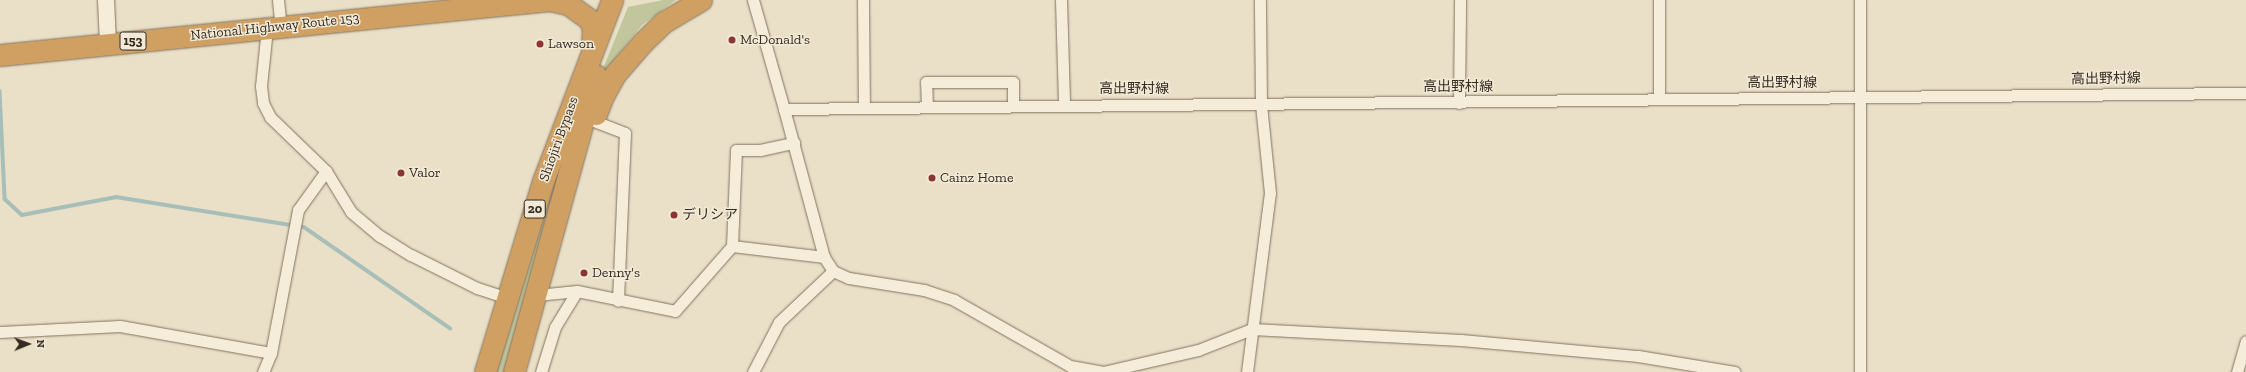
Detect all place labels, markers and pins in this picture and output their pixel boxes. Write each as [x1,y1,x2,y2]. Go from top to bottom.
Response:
place label: McDonald's [740,32,810,48]
marker: McDonald's [727,35,737,45]
place label: Lawson [548,36,594,52]
marker: Lawson [535,39,545,49]
place label: Valor [409,165,441,181]
marker: Valor [396,168,406,178]
place label: Cainz Home [940,170,1014,186]
marker: Cainz Home [927,173,937,183]
place label: デリシア [682,207,738,223]
marker: デリシア [669,210,679,220]
place label: Denny's [592,265,640,281]
marker: Denny's [579,268,589,278]

